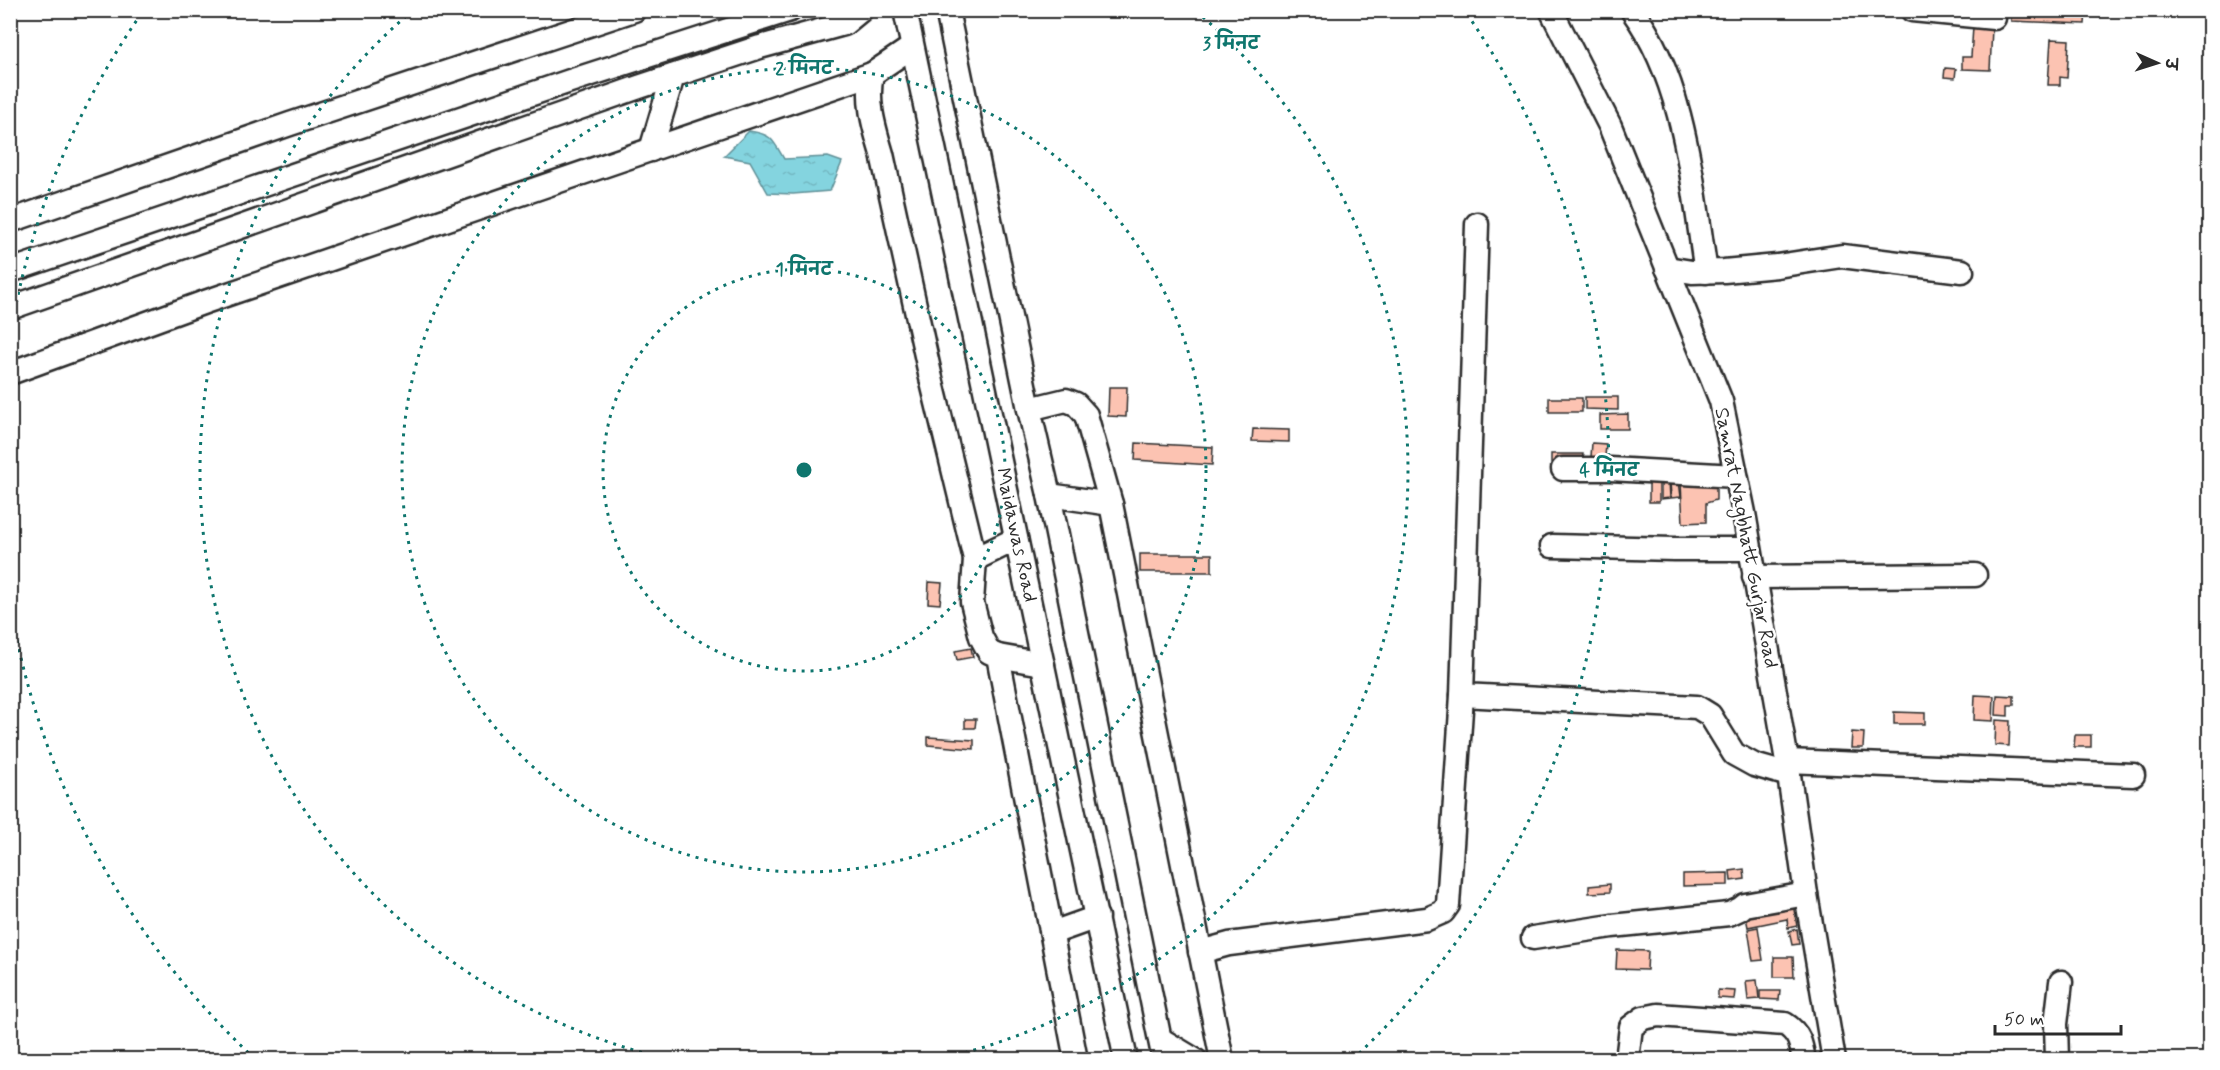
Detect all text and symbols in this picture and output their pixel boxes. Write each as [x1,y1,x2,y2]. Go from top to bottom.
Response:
text: 3 मिनट [1203,28,1262,56]
north arrow [2127,33,2187,93]
text: 2 मिनट [775,53,835,81]
text: उ [2160,56,2181,71]
text: 1 मिनट [776,254,835,282]
street label: Samrat Nagbhatt Gurjar Road [1706,405,1785,671]
text: 4 मिनट [1580,455,1641,483]
centre of rings [794,460,814,480]
street label: Maidawas Road [989,465,1043,605]
scale bar [1995,998,2121,1036]
text: 50 m [2004,1008,2044,1032]

